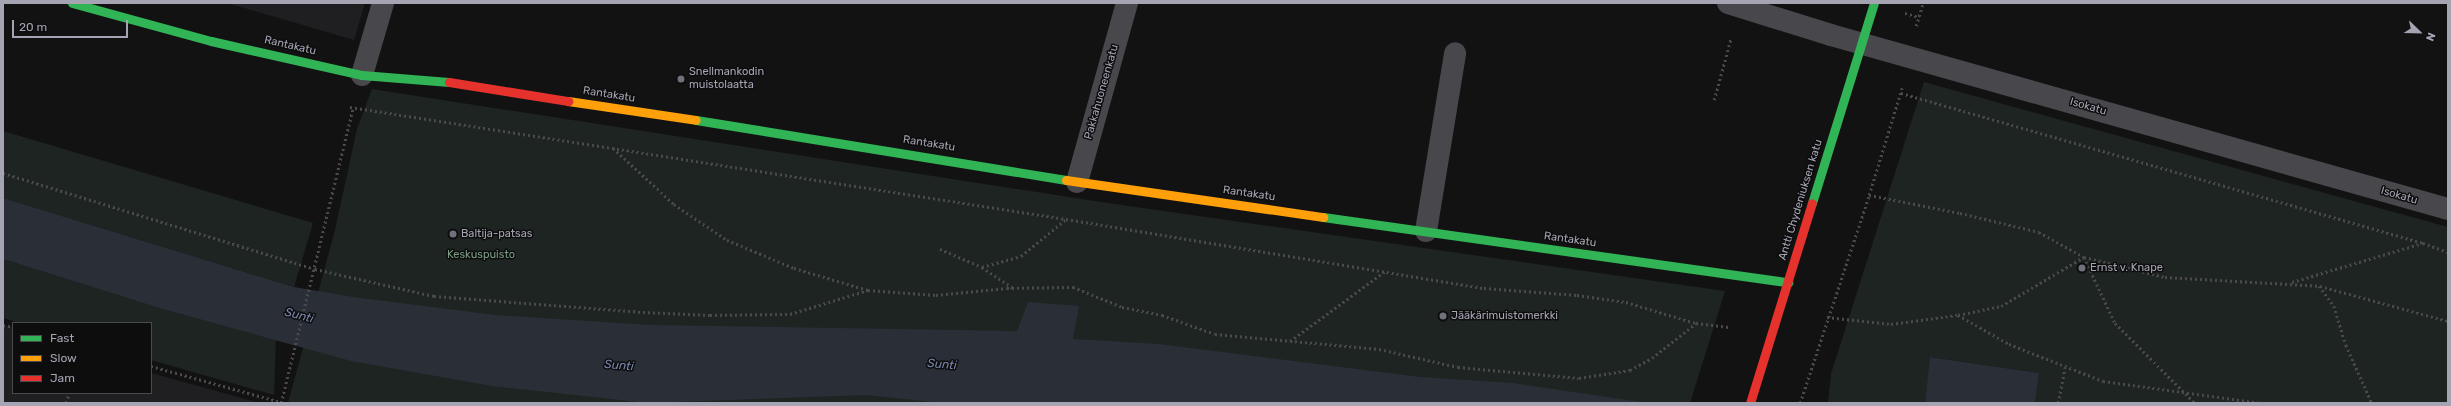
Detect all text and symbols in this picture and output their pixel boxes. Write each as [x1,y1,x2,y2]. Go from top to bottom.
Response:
scale bar [14,12,130,38]
north arrow [2399,12,2439,52]
text: 20 m [19,20,47,34]
text: N [2423,31,2438,43]
street label: Rantakatu [263,34,317,58]
street label: Pakkahuoneenkatu [1082,43,1122,141]
place label: Snellmankodin muistolaatta [689,66,764,92]
marker: Snellmankodin muistolaatta [676,74,686,84]
street label: Rantakatu [582,84,636,106]
street label: Isokatu [2068,95,2108,119]
street label: Rantakatu [902,133,956,155]
street label: Antti Chydeniuksen katu [1776,138,1826,262]
street label: Rantakatu [1222,184,1276,204]
street label: Isokatu [2379,184,2419,208]
place label: Baltija-patsas [461,227,532,241]
marker: Baltija-patsas [448,229,458,239]
street label: Rantakatu [1543,230,1597,250]
park label: Keskuspuisto [447,248,515,262]
place label: Ernst v. Knape [2090,261,2163,275]
marker: Ernst v. Knape [2077,263,2087,273]
water label: Sunti [283,305,315,327]
place label: Jääkärimuistomerkki [1451,309,1558,323]
marker: Jääkärimuistomerkki [1438,311,1448,321]
legend [12,322,152,394]
text: Fast [50,331,74,345]
text: Slow [50,351,77,365]
water label: Sunti [927,357,957,373]
water label: Sunti [604,358,634,374]
text: Jam [50,371,75,385]

